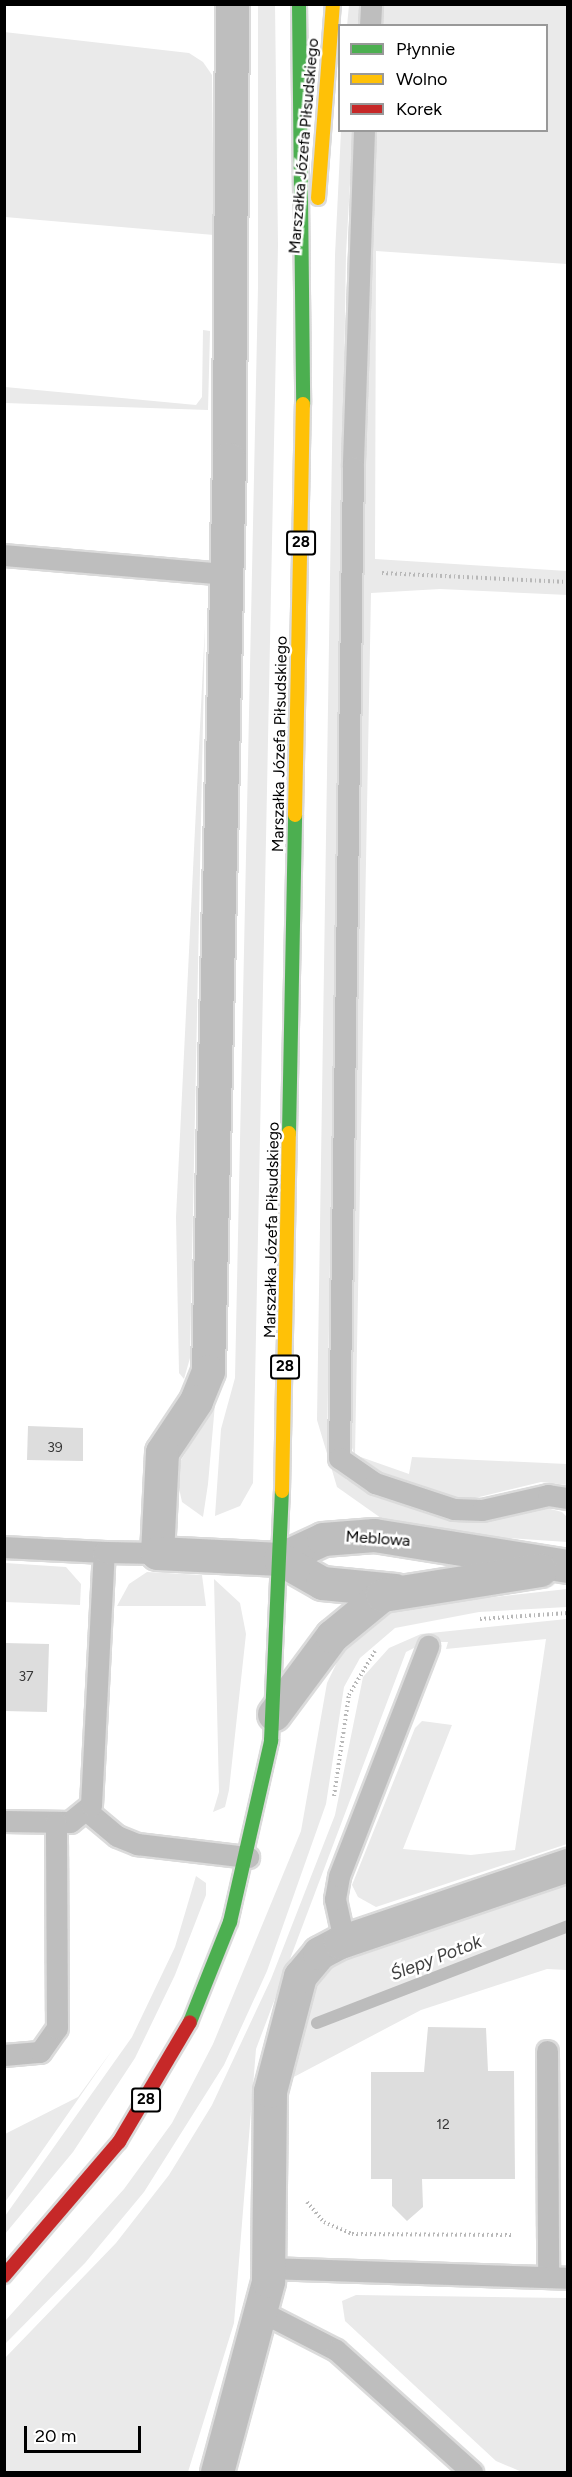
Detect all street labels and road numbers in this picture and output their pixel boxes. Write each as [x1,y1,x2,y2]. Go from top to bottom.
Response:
street label: Marszałka Józefa Piłsudskiego [285,37,323,255]
road number: 28 [286,531,316,555]
street label: Marszałka Józefa Piłsudskiego [269,636,291,852]
street label: Marszałka Józefa Piłsudskiego [261,1122,283,1338]
road number: 28 [270,1355,300,1379]
street label: Meblowa [345,1527,411,1551]
road number: 28 [131,2088,161,2112]

